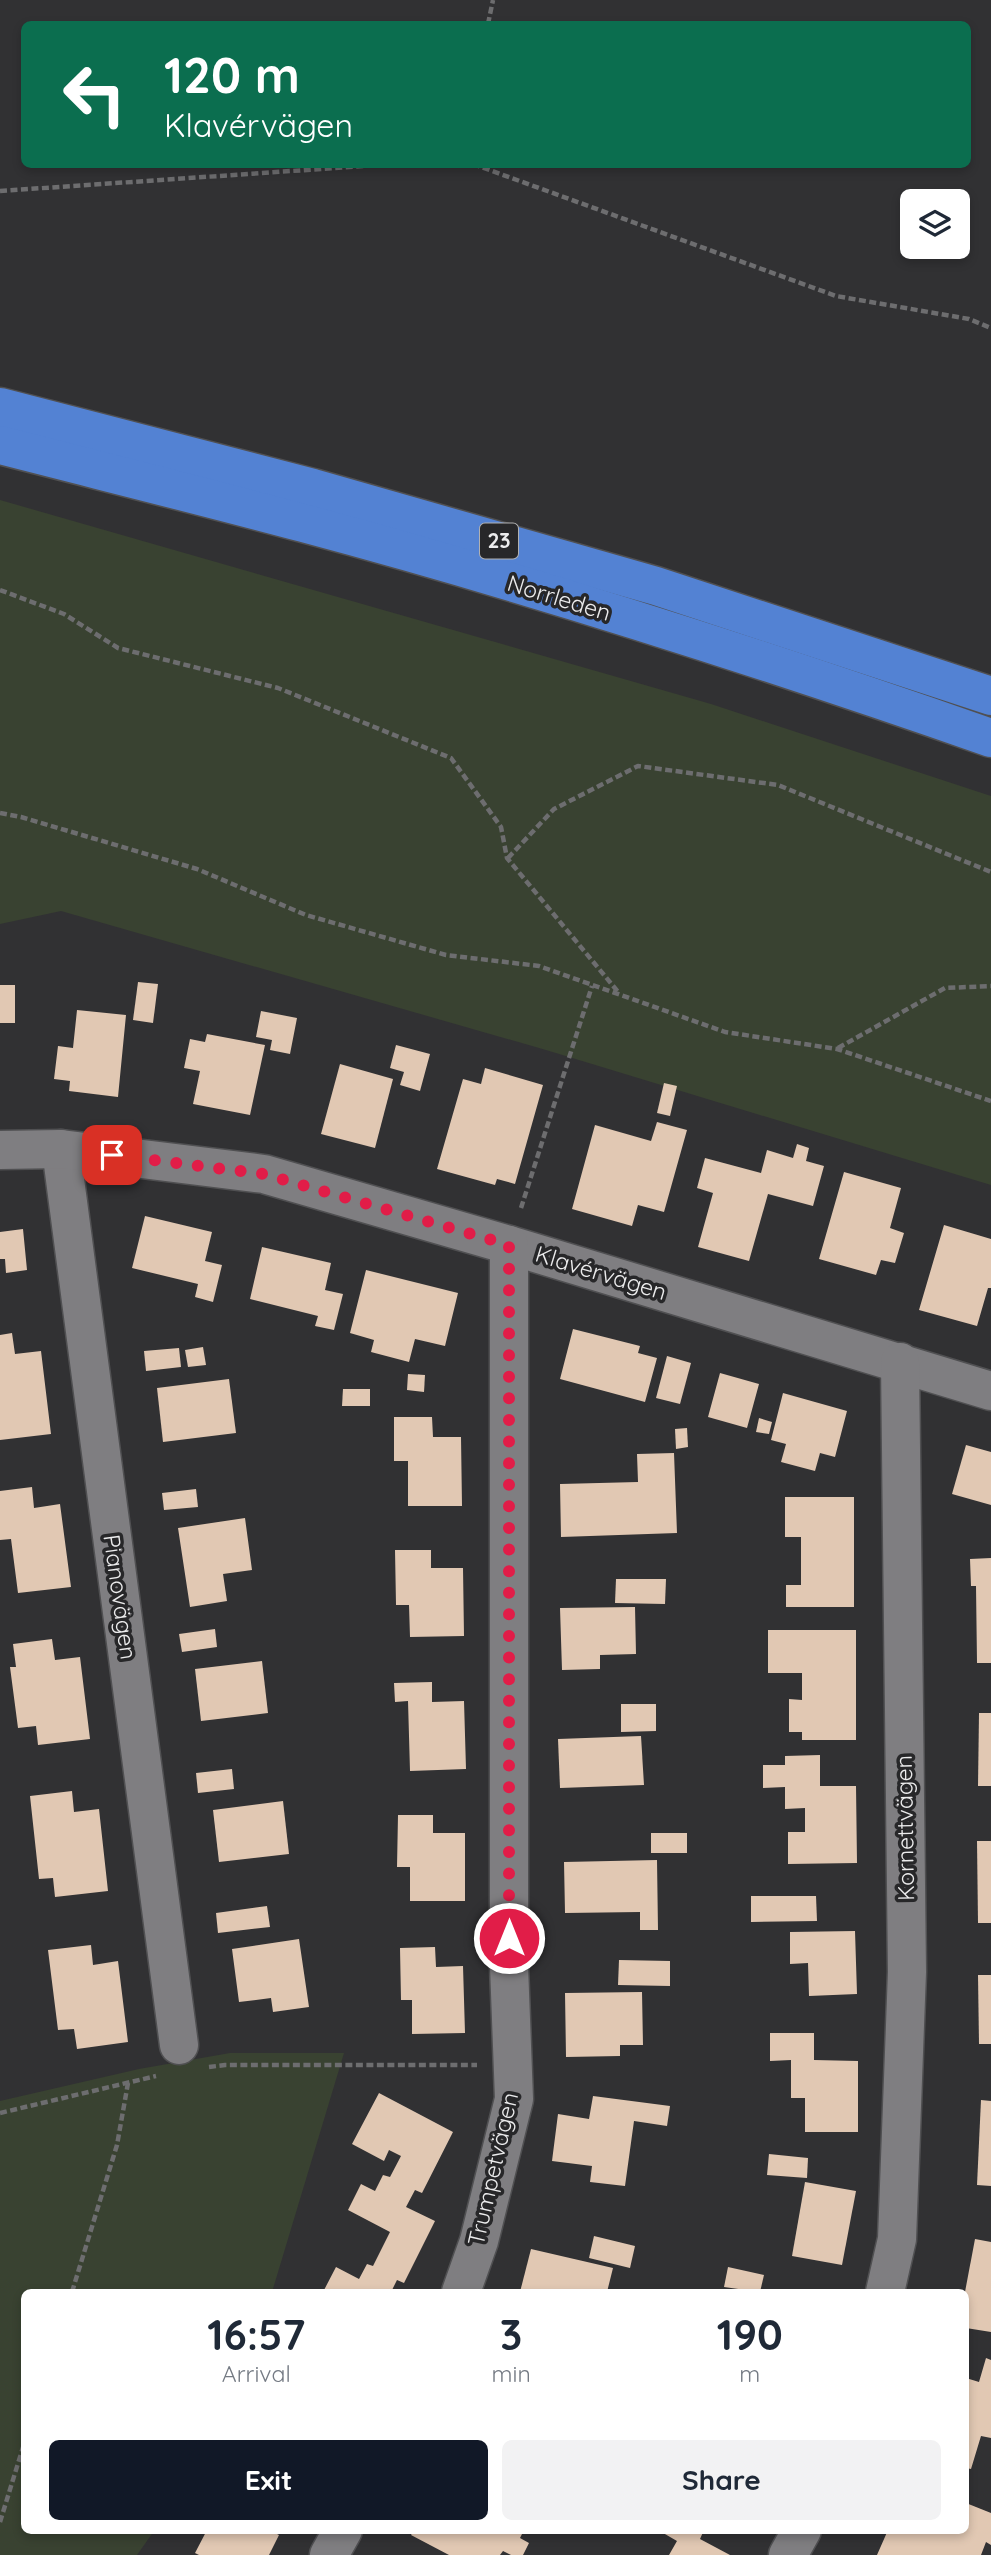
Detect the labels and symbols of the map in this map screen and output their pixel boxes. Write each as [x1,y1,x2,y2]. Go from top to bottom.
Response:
road number: 23 [480,524,518,558]
street label: Norrleden [504,568,614,627]
pin [82,1125,142,1185]
street label: Klavérvägen [532,1239,670,1306]
street label: Pianovägen [97,1533,144,1661]
street label: Kornettvägen [889,1755,920,1901]
position arrow [472,1901,546,1975]
street label: Trumpetvägen [461,2089,524,2248]

